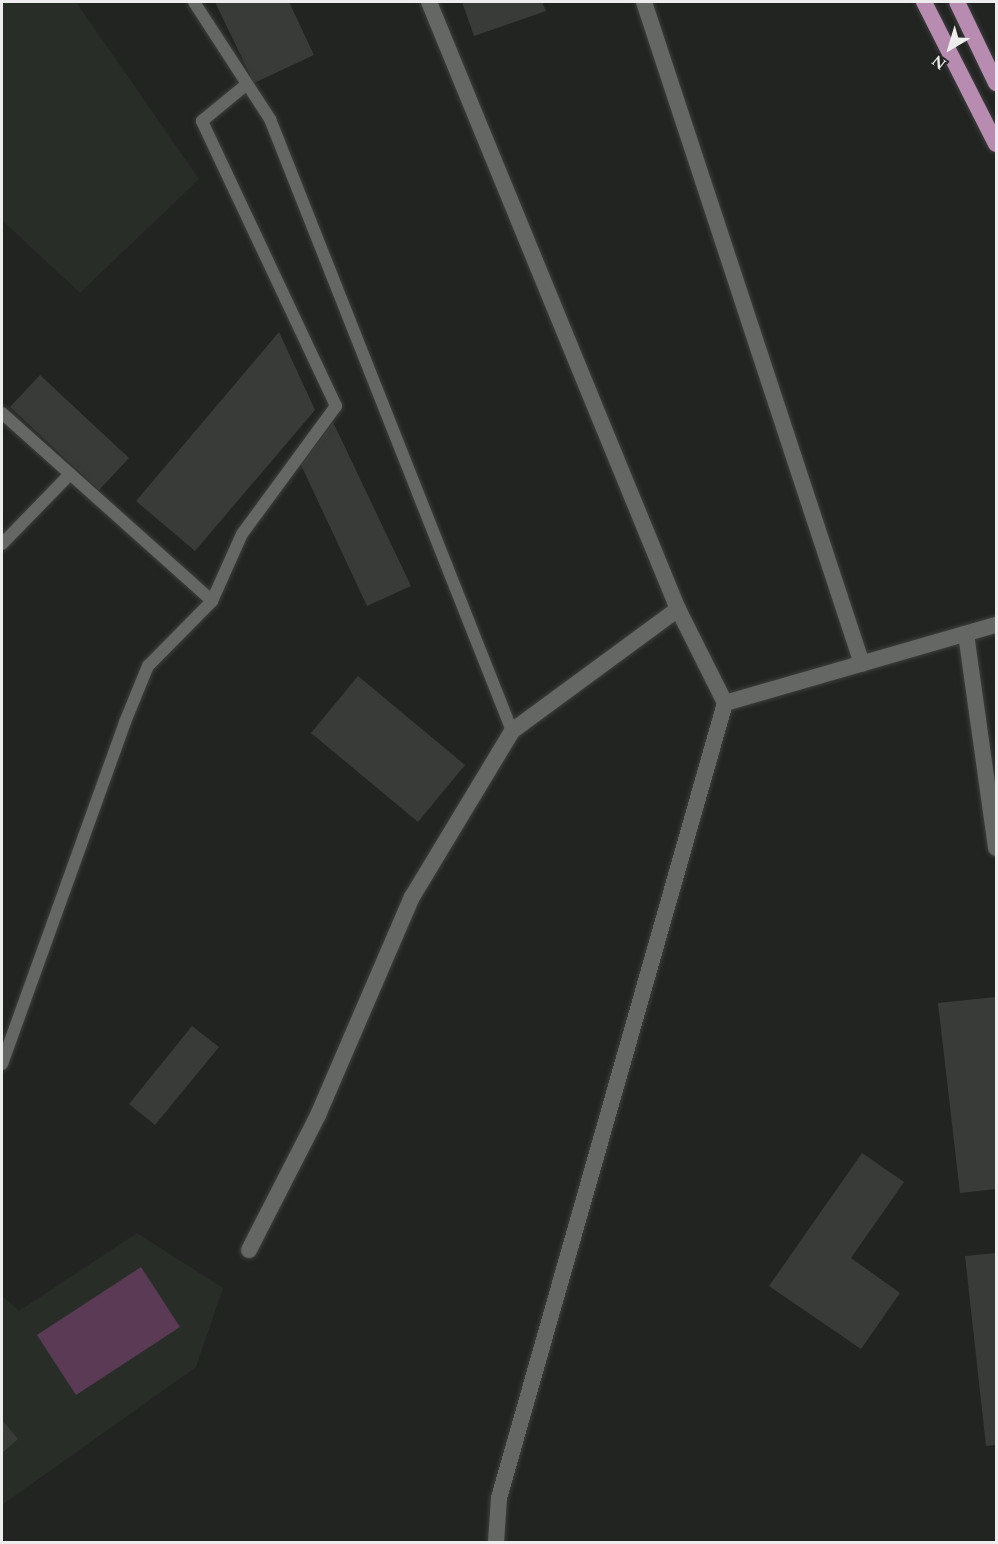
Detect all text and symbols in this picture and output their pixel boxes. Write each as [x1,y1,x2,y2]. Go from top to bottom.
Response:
north arrow [920,18,980,78]
text: N [926,49,951,76]

